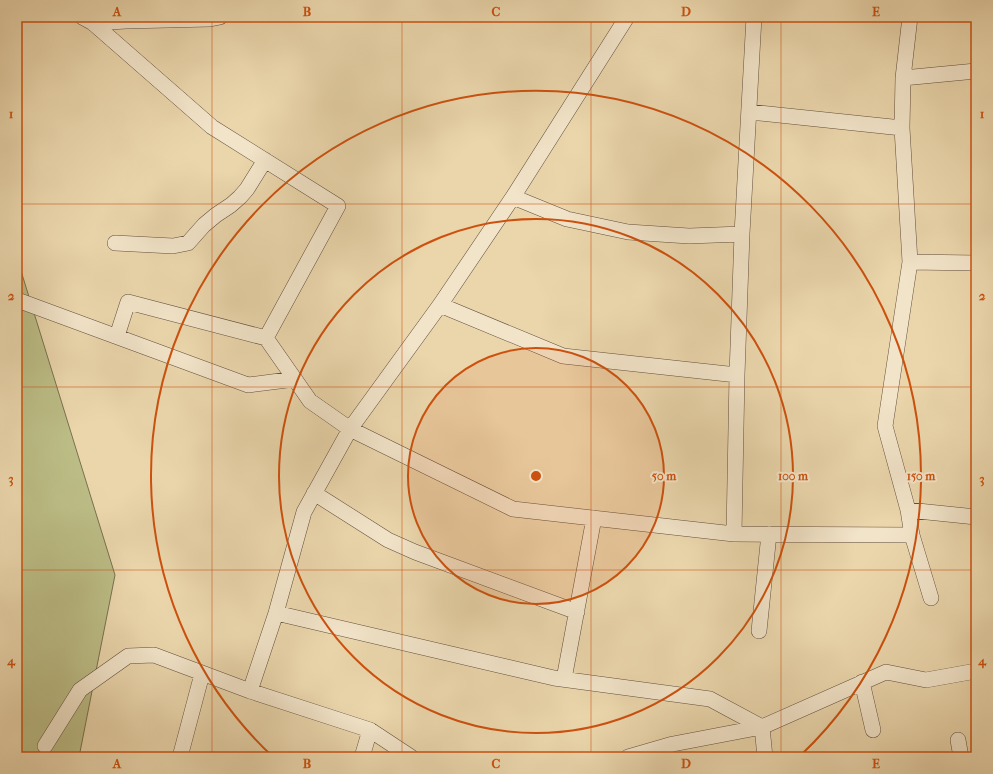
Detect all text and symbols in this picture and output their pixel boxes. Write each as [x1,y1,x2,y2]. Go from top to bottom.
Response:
text: A [112,4,122,19]
text: B [303,4,312,19]
text: C [492,4,501,19]
text: D [681,4,691,19]
text: E [872,4,880,19]
text: 1 [9,106,14,121]
text: 1 [980,106,985,121]
text: 2 [8,288,15,303]
text: 2 [979,288,986,303]
centre of rings [529,469,543,483]
text: 50 m [652,469,677,483]
text: 100 m [778,469,809,483]
text: 150 m [907,469,936,483]
text: 3 [8,471,14,487]
text: 3 [979,471,985,487]
text: 4 [6,653,16,669]
text: 4 [977,653,987,669]
text: A [112,756,122,771]
text: B [303,756,312,771]
text: C [492,756,501,771]
text: D [681,756,691,771]
text: E [872,756,880,771]

